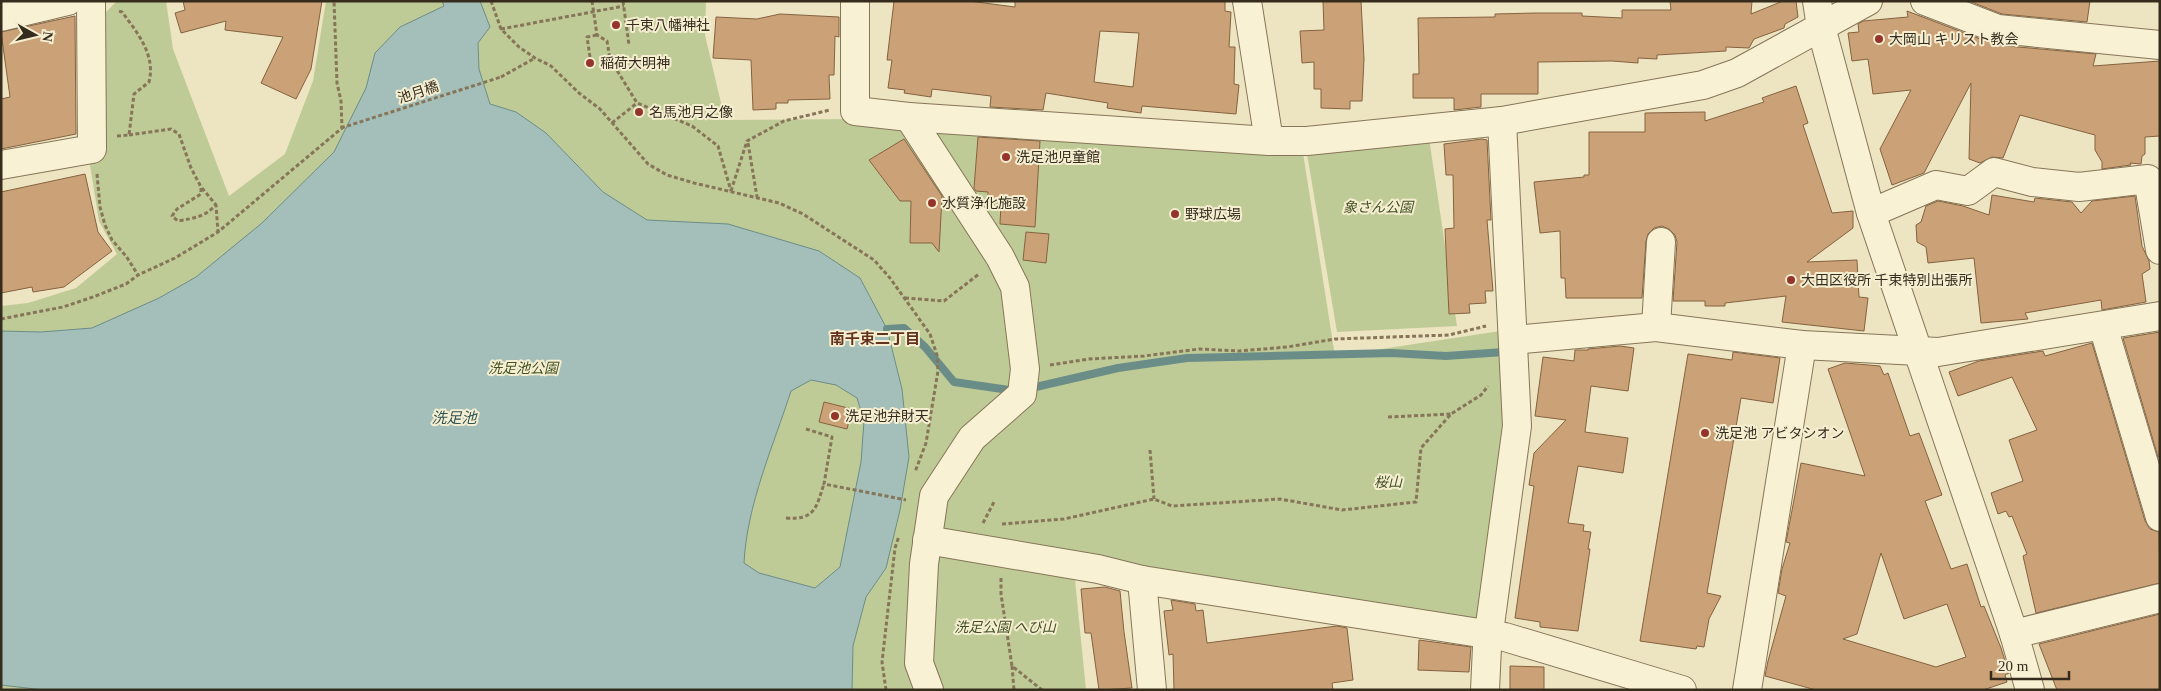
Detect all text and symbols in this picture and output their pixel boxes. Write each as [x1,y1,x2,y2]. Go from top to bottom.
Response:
north arrow [10,10,60,60]
place label: 千束八幡神社 [626,18,710,33]
marker: 千束八幡神社 [610,19,622,31]
text: N [39,31,56,43]
place label: 大岡山 キリスト教会 [1889,32,2019,47]
marker: 大岡山 キリスト教会 [1873,33,1885,45]
place label: 稲荷大明神 [600,56,670,71]
marker: 稲荷大明神 [584,57,596,69]
street label: 池月橋 [396,79,440,106]
place label: 名馬池月之像 [649,105,733,120]
marker: 名馬池月之像 [633,106,645,118]
place label: 洗足池児童館 [1016,150,1100,165]
marker: 洗足池児童館 [1000,151,1012,163]
place label: 水質浄化施設 [942,195,1026,211]
marker: 水質浄化施設 [926,197,938,209]
park label: 象さん公園 [1343,200,1415,215]
place label: 野球広場 [1185,207,1241,222]
marker: 野球広場 [1169,208,1181,220]
place label: 大田区役所 千束特別出張所 [1801,273,1973,288]
marker: 大田区役所 千束特別出張所 [1785,274,1797,286]
district label: 南千束二丁目 [830,331,920,347]
park label: 洗足池公園 [488,361,560,376]
place label: 洗足池弁財天 [845,408,929,424]
water label: 洗足池 [431,410,478,426]
marker: 洗足池弁財天 [829,410,841,422]
place label: 洗足池 アビタシオン [1715,426,1845,441]
marker: 洗足池 アビタシオン [1699,427,1711,439]
park label: 桜山 [1374,475,1403,490]
park label: 洗足公園 へび山 [954,620,1057,635]
scale bar [1991,648,2068,680]
text: 20 m [1998,658,2029,674]

